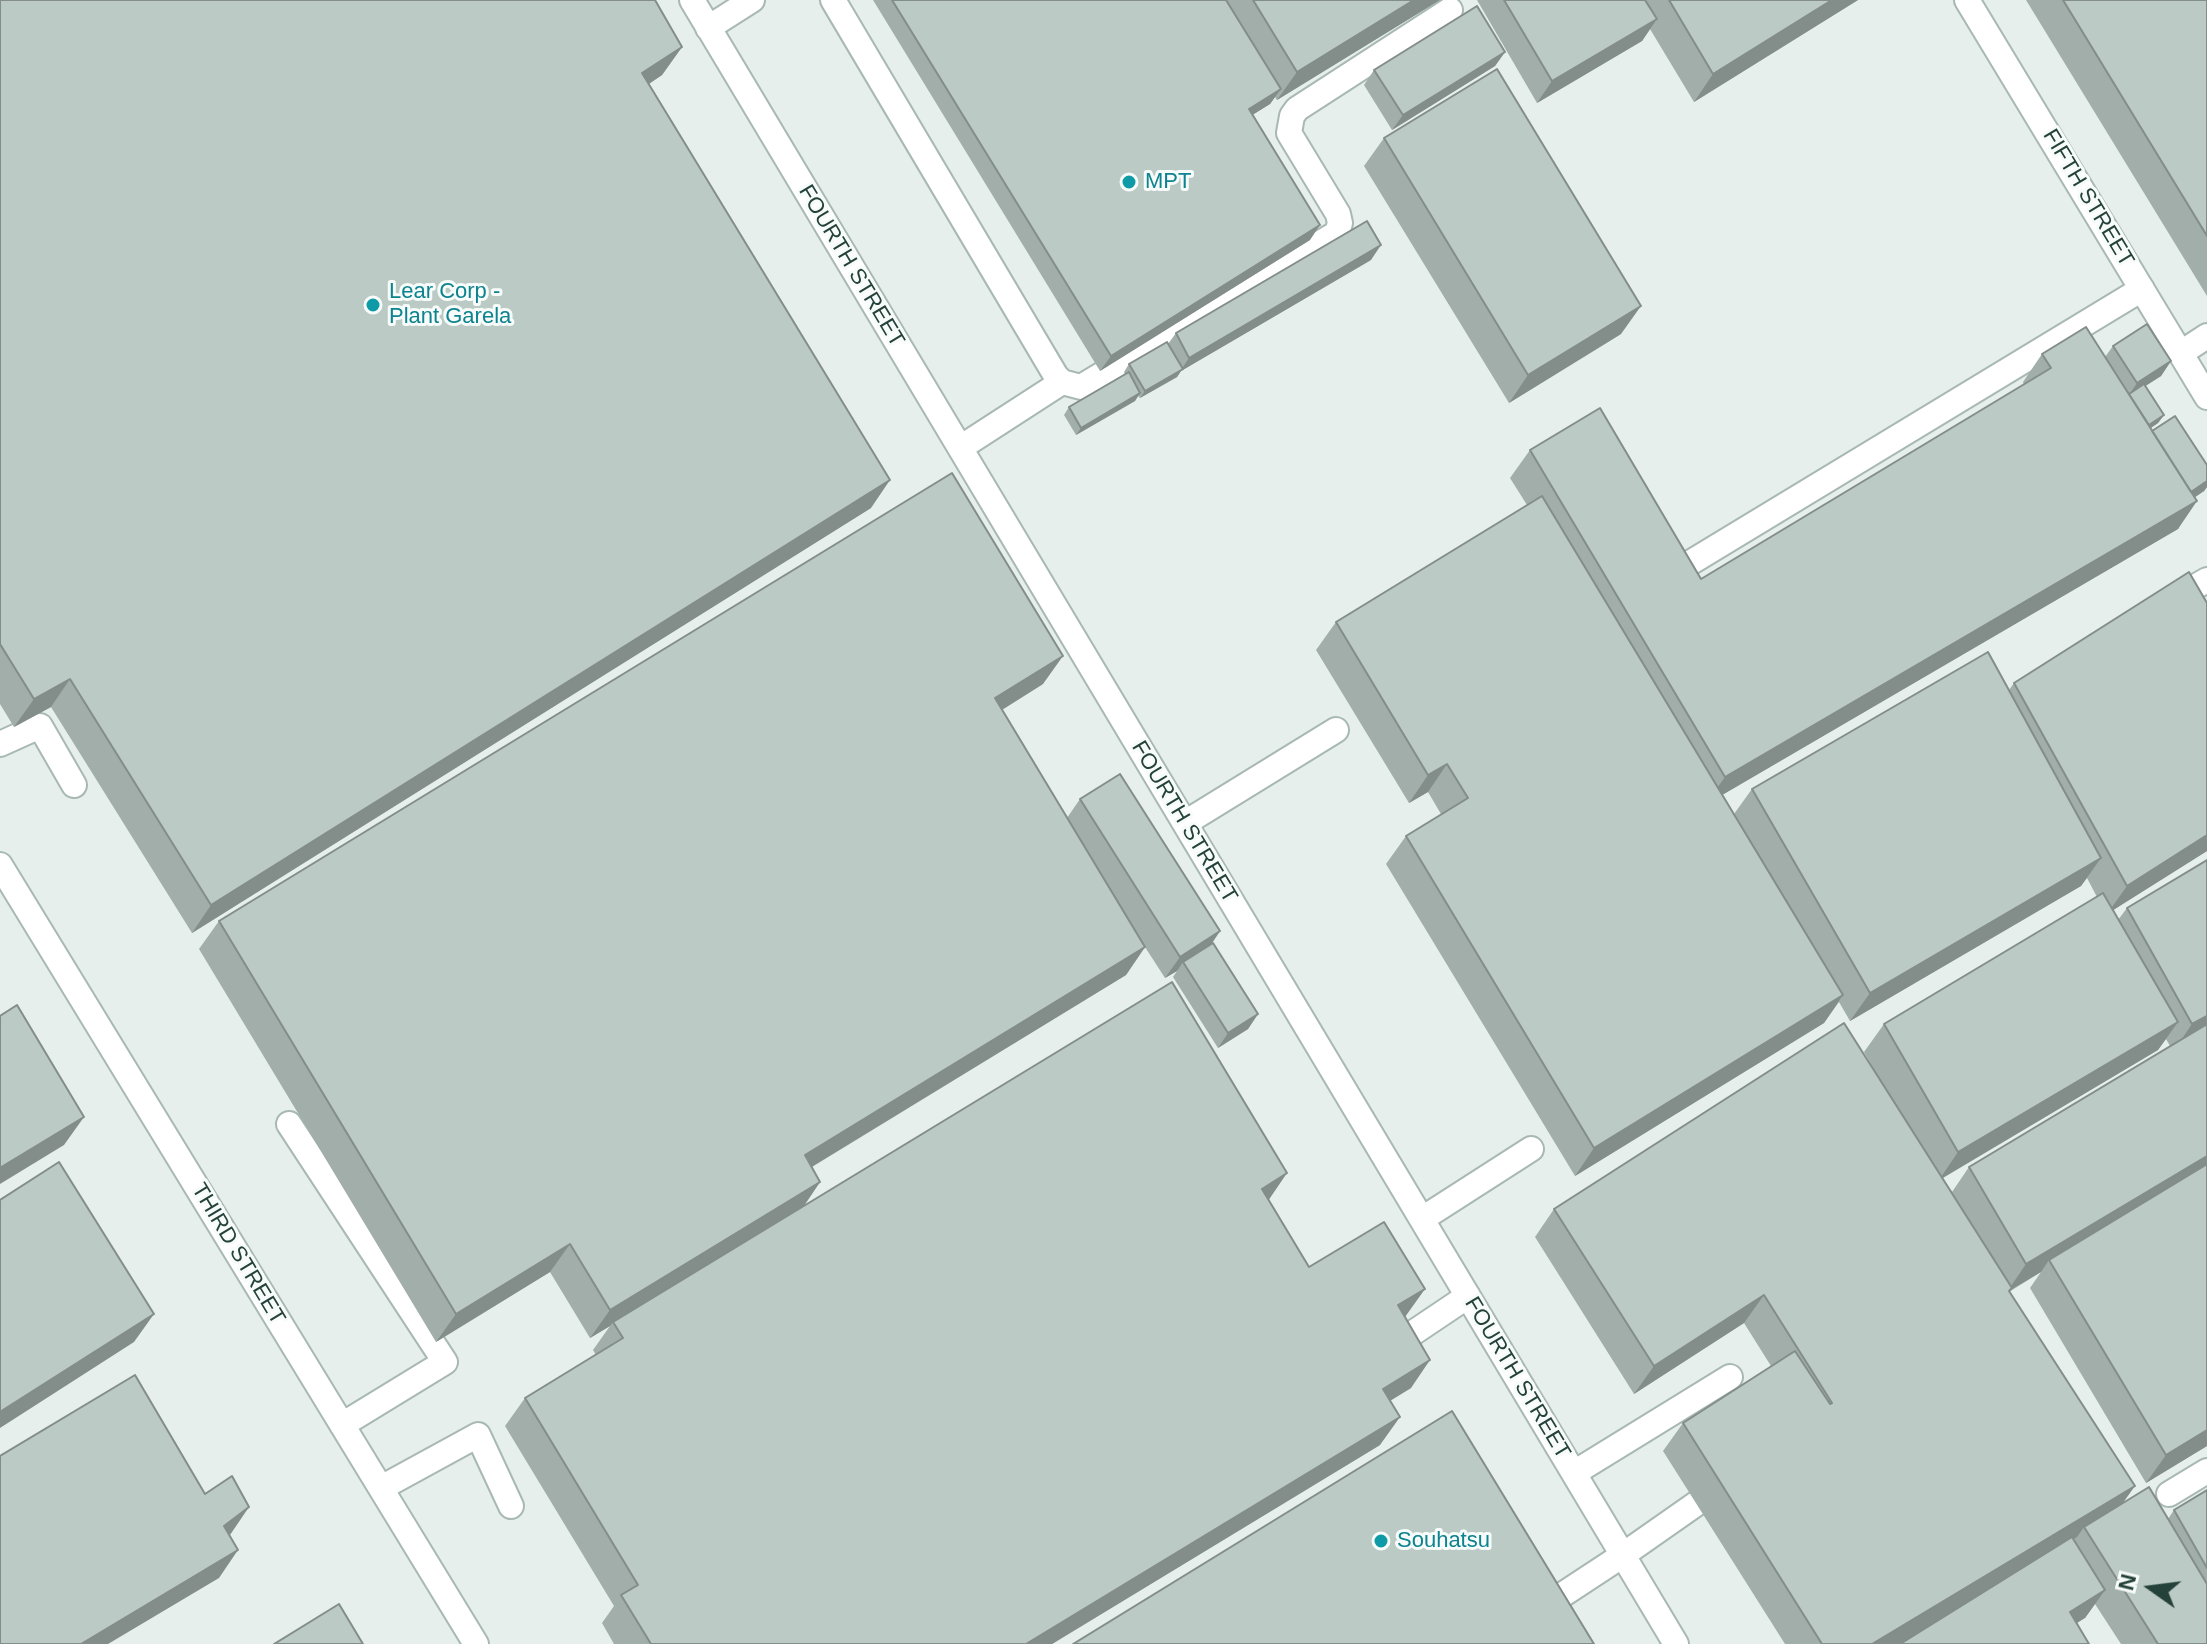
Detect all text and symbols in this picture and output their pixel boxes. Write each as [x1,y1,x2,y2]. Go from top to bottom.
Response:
street label: FIFTH STREET [2037,125,2139,271]
place label: MPT [1145,169,1191,195]
marker: MPT [1120,173,1138,191]
street label: FOURTH STREET [792,180,910,352]
place label: Lear Corp - Plant Garela [389,279,511,330]
marker: Lear Corp - Plant Garela [364,296,382,314]
street label: FOURTH STREET [1125,736,1243,908]
street label: THIRD STREET [185,1179,291,1329]
street label: FOURTH STREET [1458,1292,1576,1464]
place label: Souhatsu [1397,1528,1490,1554]
marker: Souhatsu [1372,1532,1390,1550]
north arrow [2111,1548,2191,1628]
text: N [2113,1571,2141,1593]

